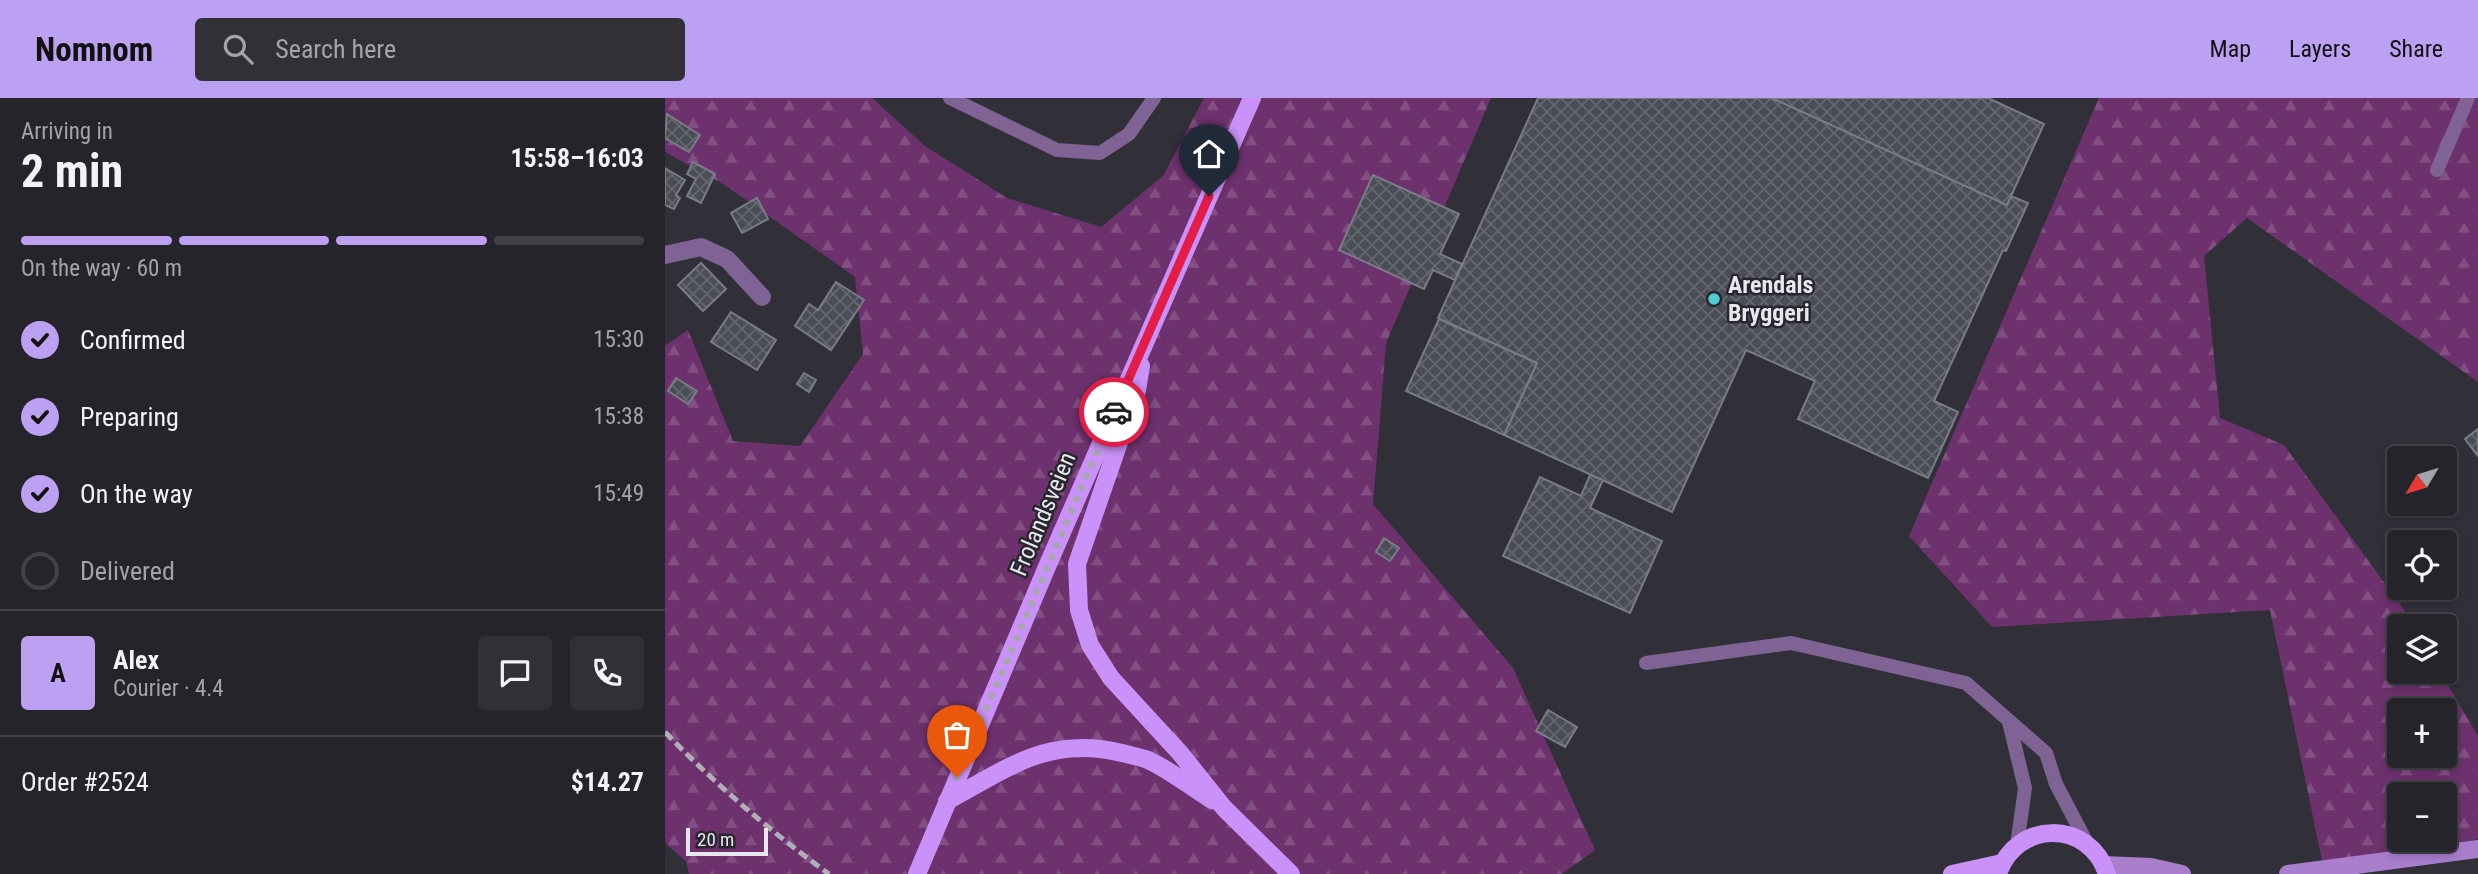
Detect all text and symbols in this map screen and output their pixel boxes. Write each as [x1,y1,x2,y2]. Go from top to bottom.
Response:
search box [195,18,685,81]
text: Nomnom [35,30,153,69]
icon: search [219,30,257,68]
text: Search here [275,34,396,64]
text: Map [2210,35,2251,63]
text: Layers [2289,35,2351,63]
text: Share [2389,35,2443,63]
text: Arriving in [21,118,113,145]
pin [1179,124,1239,196]
icon: home [1190,135,1228,173]
text: 15:58–16:03 [510,143,644,173]
text: 2 min [21,144,123,198]
text: On the way · 60 m [21,255,182,282]
place label: Arendals Bryggeri [1728,271,1814,327]
marker: Arendals Bryggeri [1706,291,1722,307]
icon: check [21,321,59,359]
text: Confirmed [80,325,186,355]
text: 15:30 [593,326,644,353]
courier [1079,377,1149,447]
icon: car [1095,393,1133,431]
icon: check [21,398,59,436]
text: Preparing [80,402,179,432]
text: 15:38 [593,403,644,430]
north arrow [2387,446,2457,516]
map controls [2387,446,2457,852]
street label: Frolandsveien [1004,448,1082,580]
icon: check [21,475,59,513]
text: On the way [80,479,193,509]
text: 15:49 [593,480,644,507]
button: locate [2387,530,2457,600]
text: Delivered [80,556,175,586]
button: layers [2387,614,2457,684]
button: chat [478,636,552,710]
button: phone [570,636,644,710]
text: Alex [113,645,159,675]
text: A [50,658,66,688]
text: Courier · 4.4 [113,675,224,702]
button: + [2387,698,2457,768]
pin [927,705,987,777]
icon: bag [938,716,976,754]
text: Order #2524 [21,767,149,797]
text: $14.27 [571,767,644,797]
button: − [2387,782,2457,852]
scale bar [686,825,768,857]
text: 20 m [697,828,734,851]

